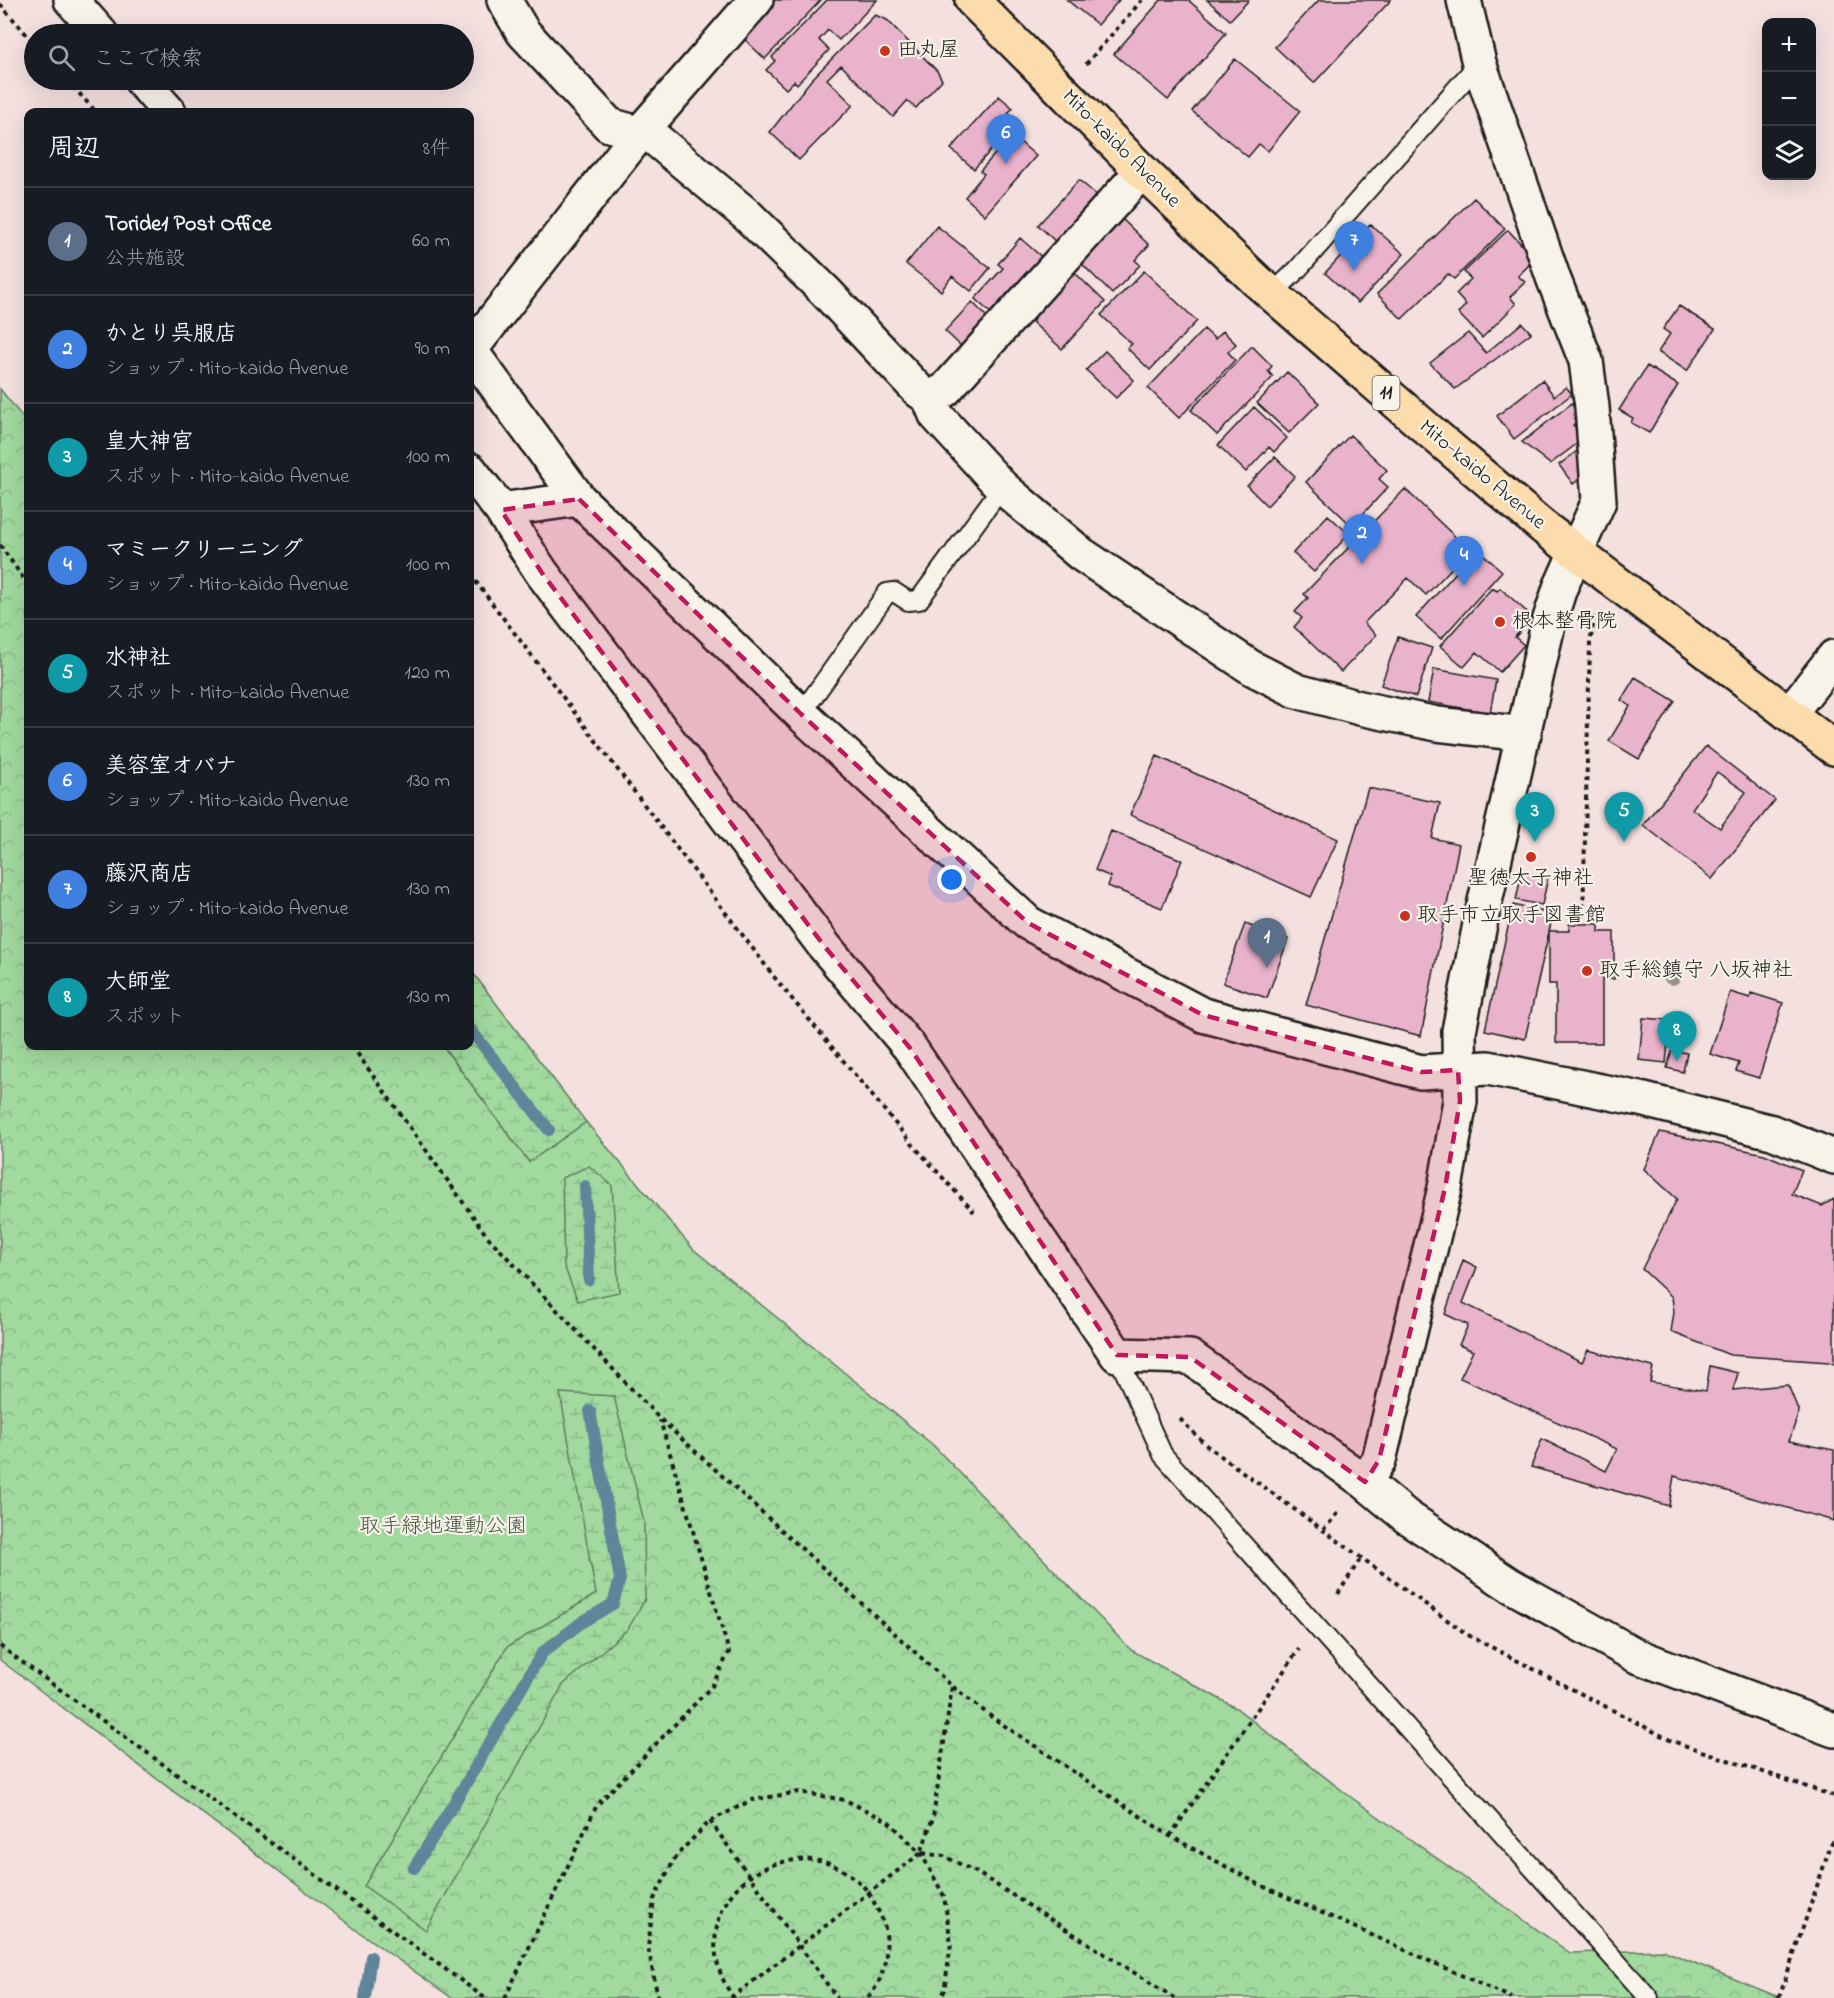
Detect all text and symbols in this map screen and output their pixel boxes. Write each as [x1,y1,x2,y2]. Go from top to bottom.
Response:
map controls [1762,18,1816,180]
button: + [1762,18,1816,72]
search box [24,24,474,90]
place label: 田丸屋 [897,36,960,66]
icon: search [45,41,78,74]
text: ここで検索 [93,44,203,76]
marker: 田丸屋 [878,44,892,58]
button: − [1762,72,1816,126]
street label: Mito-kaido Avenue [1055,83,1188,216]
pin: 6 [986,114,1026,164]
button: layers [1762,126,1816,180]
text: 周辺 [48,131,100,169]
text: 8件 [423,135,450,164]
text: Toride1 Post Office [105,209,272,241]
pin: 7 [1334,222,1374,271]
text: 1 [64,227,71,256]
text: 60 m [412,227,450,256]
text: 公共施設 [105,245,185,274]
text: かとり呉服店 [105,319,237,351]
text: 2 [63,335,72,364]
text: 90 m [415,335,450,364]
text: ショップ · Mito-kaido Avenue [105,355,348,384]
road number: 11 [1372,376,1400,410]
street label: Mito-kaido Avenue [1412,413,1552,537]
text: 皇大神宮 [105,427,193,459]
text: 3 [63,443,72,472]
text: 100 m [406,443,450,472]
text: スポット · Mito-kaido Avenue [105,463,349,492]
pin: 2 [1342,514,1382,564]
text: マミークリーニング [105,535,303,567]
pin: 4 [1444,536,1484,586]
text: 4 [63,551,72,580]
text: 100 m [406,551,450,580]
text: ショップ · Mito-kaido Avenue [105,571,348,600]
place label: 根本整骨院 [1512,607,1617,637]
marker: 根本整骨院 [1493,615,1507,629]
text: 水神社 [105,643,171,675]
text: 5 [62,659,73,688]
text: 120 m [405,659,450,688]
text: スポット · Mito-kaido Avenue [105,679,349,708]
text: 美容室オバナ [105,751,237,783]
text: 6 [63,767,72,796]
text: 130 m [406,767,450,796]
text: ショップ · Mito-kaido Avenue [105,787,348,816]
pin: 3 [1516,792,1555,842]
pin: 5 [1604,792,1644,842]
marker: 聖徳太子神社 [1524,850,1538,864]
text: 藤沢商店 [105,859,193,891]
place label: 聖徳太子神社 [1468,864,1594,894]
your location [937,865,966,894]
text: 7 [63,875,72,904]
text: 130 m [406,875,450,904]
text: ショップ · Mito-kaido Avenue [105,895,348,924]
place label: 取手市立取手図書館 [1417,901,1606,931]
marker: 取手市立取手図書館 [1398,909,1412,923]
pin: 1 [1248,918,1286,968]
place label: 取手総鎮守 八坂神社 [1599,956,1793,986]
marker: 取手総鎮守 八坂神社 [1580,964,1594,978]
text: 大師堂 [105,967,171,999]
text: 8 [64,983,71,1012]
text: 130 m [406,983,450,1012]
text: スポット [105,1003,185,1032]
pin: 8 [1658,1012,1696,1061]
park label: 取手緑地運動公園 [359,1512,527,1542]

